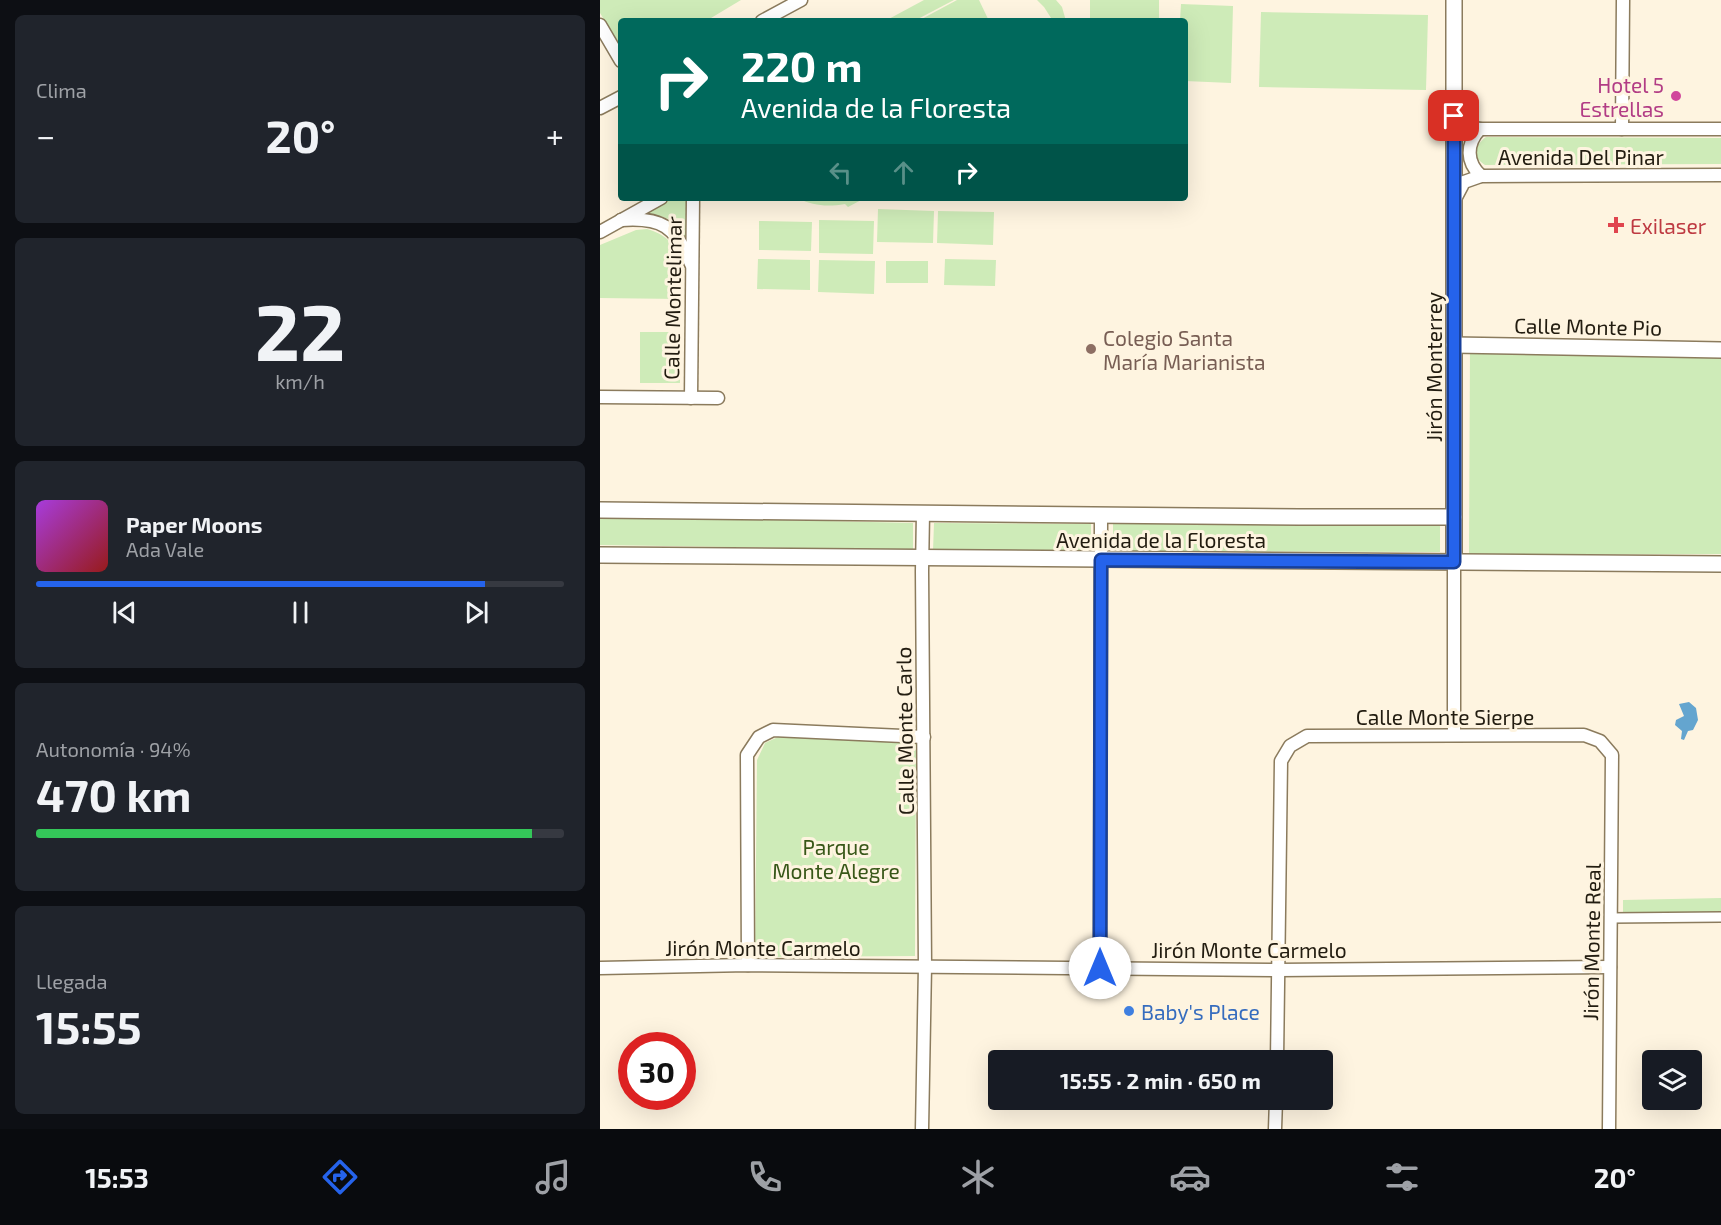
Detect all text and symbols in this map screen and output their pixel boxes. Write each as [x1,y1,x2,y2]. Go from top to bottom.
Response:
text: 220 m [741,40,862,90]
icon: right [642,42,720,120]
place label: Hotel 5 Estrellas [1579,72,1664,121]
text: Clima [36,78,87,102]
marker: Hotel 5 Estrellas [1669,89,1683,103]
pin [1428,90,1479,141]
text: Avenida de la Floresta [741,91,1011,123]
icon: arrive [1437,99,1470,132]
text: 20° [266,108,336,162]
text: − [36,115,55,155]
text: + [546,115,564,155]
street label: Avenida Del Pinar [1498,144,1665,169]
icon: left [824,156,857,189]
icon: ahead [887,156,920,189]
icon: right [950,156,983,189]
place label: Exilaser [1630,213,1707,238]
street label: Calle Montelimar [658,215,686,380]
marker: Exilaser [1607,216,1625,234]
text: 22 [255,283,345,377]
street label: Jirón Monterrey [1421,292,1446,442]
street label: Calle Monte Pio [1514,312,1662,340]
place label: Colegio Santa María Marianista [1103,325,1266,374]
marker: Colegio Santa María Marianista [1084,342,1098,356]
text: km/h [275,369,325,393]
text: Paper Moons [126,511,262,537]
street label: Avenida de la Floresta [1056,527,1266,552]
text: Ada Vale [126,537,204,561]
icon: previous [108,596,141,629]
icon: pause [284,596,317,629]
icon: next [460,596,493,629]
street label: Calle Monte Carlo [890,647,918,815]
street label: Calle Monte Sierpe [1356,704,1534,729]
text: Autonomía · 94% [36,737,191,761]
text: 470 km [36,767,191,821]
park label: Parque Monte Alegre [772,834,900,883]
street label: Jirón Monte Real [1577,862,1605,1021]
street label: Jirón Monte Carmelo [665,935,861,960]
position arrow [1068,936,1132,1000]
street label: Jirón Monte Carmelo [1151,937,1347,962]
text: Llegada [36,969,107,993]
text: 15:55 [36,999,142,1053]
place label: Baby's Place [1141,999,1260,1024]
marker: Baby's Place [1122,1004,1136,1018]
speed limit sign: 30 [618,1032,696,1110]
map controls [1642,1050,1702,1110]
button: layers [1642,1050,1702,1110]
text: 15:55 · 2 min · 650 m [1060,1067,1261,1093]
icon: directions [319,1156,361,1198]
icon: music [532,1156,574,1198]
icon: phone [744,1156,786,1198]
icon: climate [957,1156,999,1198]
icon: car [1169,1156,1211,1198]
icon: filters [1381,1156,1423,1198]
text: 15:53 [85,1161,149,1193]
text: 20° [1594,1161,1636,1193]

